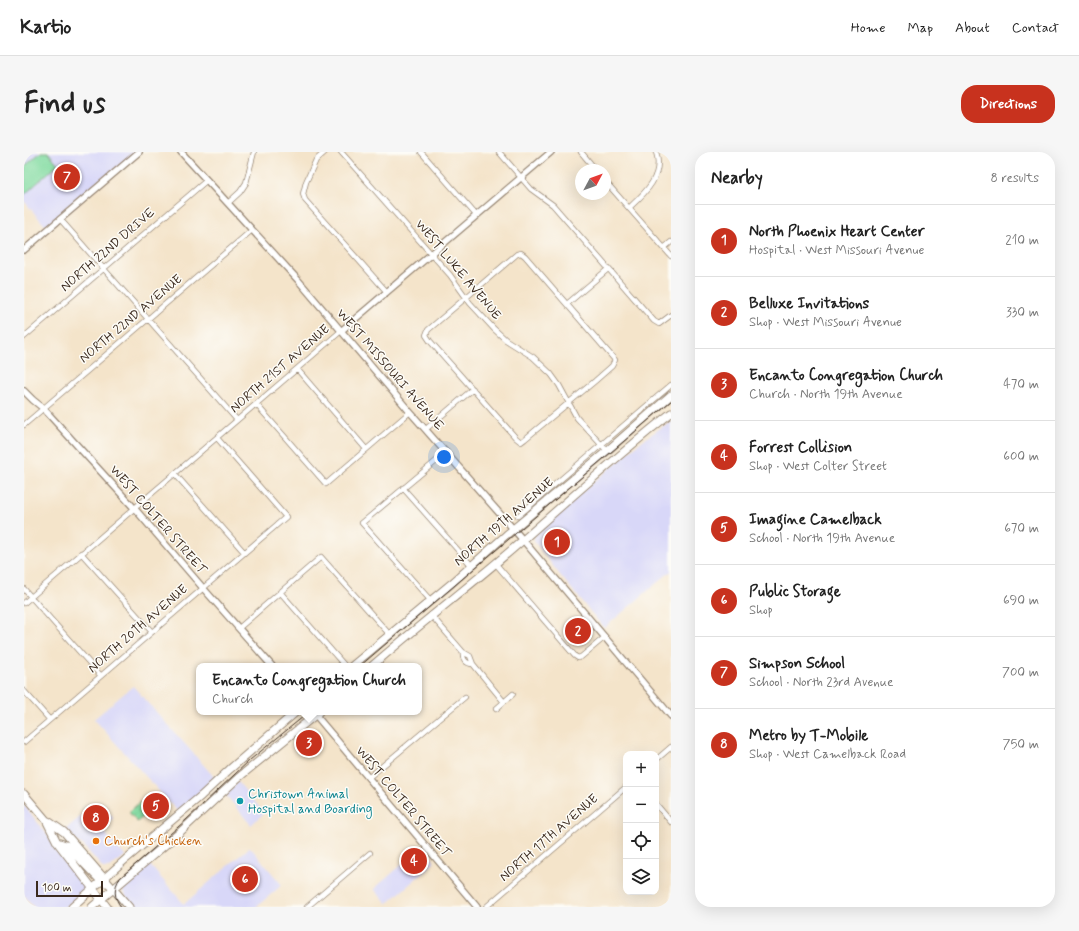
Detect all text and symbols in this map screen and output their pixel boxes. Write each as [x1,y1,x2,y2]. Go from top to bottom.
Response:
text: Kartio [20,15,71,40]
text: Home [851,19,885,37]
text: Map [907,19,933,37]
text: About [955,19,990,37]
text: Contact [1012,19,1059,37]
button: Directions [961,85,1055,123]
text: Find us [24,86,105,123]
pin: 7 [54,162,80,192]
north arrow [575,164,611,200]
text: Nearby [711,167,763,189]
text: 8 results [991,170,1039,187]
street label: NORTH 22ND DRIVE [57,204,159,296]
street label: WEST LUKE AVENUE [411,216,505,324]
text: North Phoenix Heart Center [749,222,925,242]
text: 1 [721,232,727,249]
text: 210 m [1005,232,1039,249]
text: Hospital · West Missouri Avenue [749,242,924,259]
street label: NORTH 22ND AVENUE [76,271,186,367]
text: Belluxe Invitations [749,294,869,314]
text: 2 [721,304,727,321]
text: 330 m [1006,304,1039,321]
street label: WEST MISSOURI AVENUE [333,306,447,434]
text: Shop · West Missouri Avenue [749,314,902,331]
street label: NORTH 21ST AVENUE [227,321,334,417]
text: Encanto Congregation Church [749,366,943,386]
text: 3 [721,376,727,393]
text: 470 m [1003,376,1039,393]
text: Church · North 19th Avenue [749,386,903,403]
text: Forrest Collision [749,438,852,458]
your location [434,447,454,467]
text: 4 [720,448,728,465]
text: 600 m [1003,448,1039,465]
text: Shop · West Colter Street [749,458,887,475]
street label: WEST COLTER STREET [106,462,211,579]
street label: NORTH 19TH AVENUE [451,475,557,569]
text: Imagine Camelback [749,510,882,530]
text: 5 [720,520,728,537]
text: 670 m [1004,520,1039,537]
pin: 1 [544,527,570,557]
text: School · North 19th Avenue [749,530,895,547]
street label: NORTH 20TH AVENUE [85,581,192,677]
text: Public Storage [749,582,841,602]
text: 6 [721,592,727,609]
text: 690 m [1003,592,1039,609]
text: Shop [749,602,773,619]
pin: 2 [565,616,591,646]
text: Simpson School [749,654,845,674]
popup [196,663,422,715]
text: 7 [720,664,728,681]
text: 700 m [1002,664,1039,681]
text: Encanto Congregation Church [212,671,406,691]
text: School · North 23rd Avenue [749,674,893,691]
text: Church [212,691,253,708]
text: Metro by T-Mobile [749,726,868,746]
pin: 3 [296,728,322,758]
text: 8 [720,736,728,753]
text: 750 m [1003,736,1039,753]
street label: WEST COLTER STREET [352,743,455,862]
text: Shop · West Camelback Road [749,746,906,763]
map controls [623,751,659,895]
button: + [623,751,659,787]
place label: Christown Animal Hospital and Boarding [248,786,373,819]
button: − [623,787,659,823]
street label: NORTH 17TH AVENUE [496,790,602,886]
pin: 5 [143,791,169,821]
marker: Christown Animal Hospital and Boarding [235,796,245,806]
pin: 8 [83,803,109,833]
button: locate [623,823,659,859]
place label: Church's Chicken [104,833,202,850]
marker: Church's Chicken [91,836,101,846]
pin: 4 [401,846,427,876]
button: layers [623,859,659,895]
pin: 6 [232,864,258,894]
scale bar [36,879,103,898]
text: 100 m [42,881,72,895]

